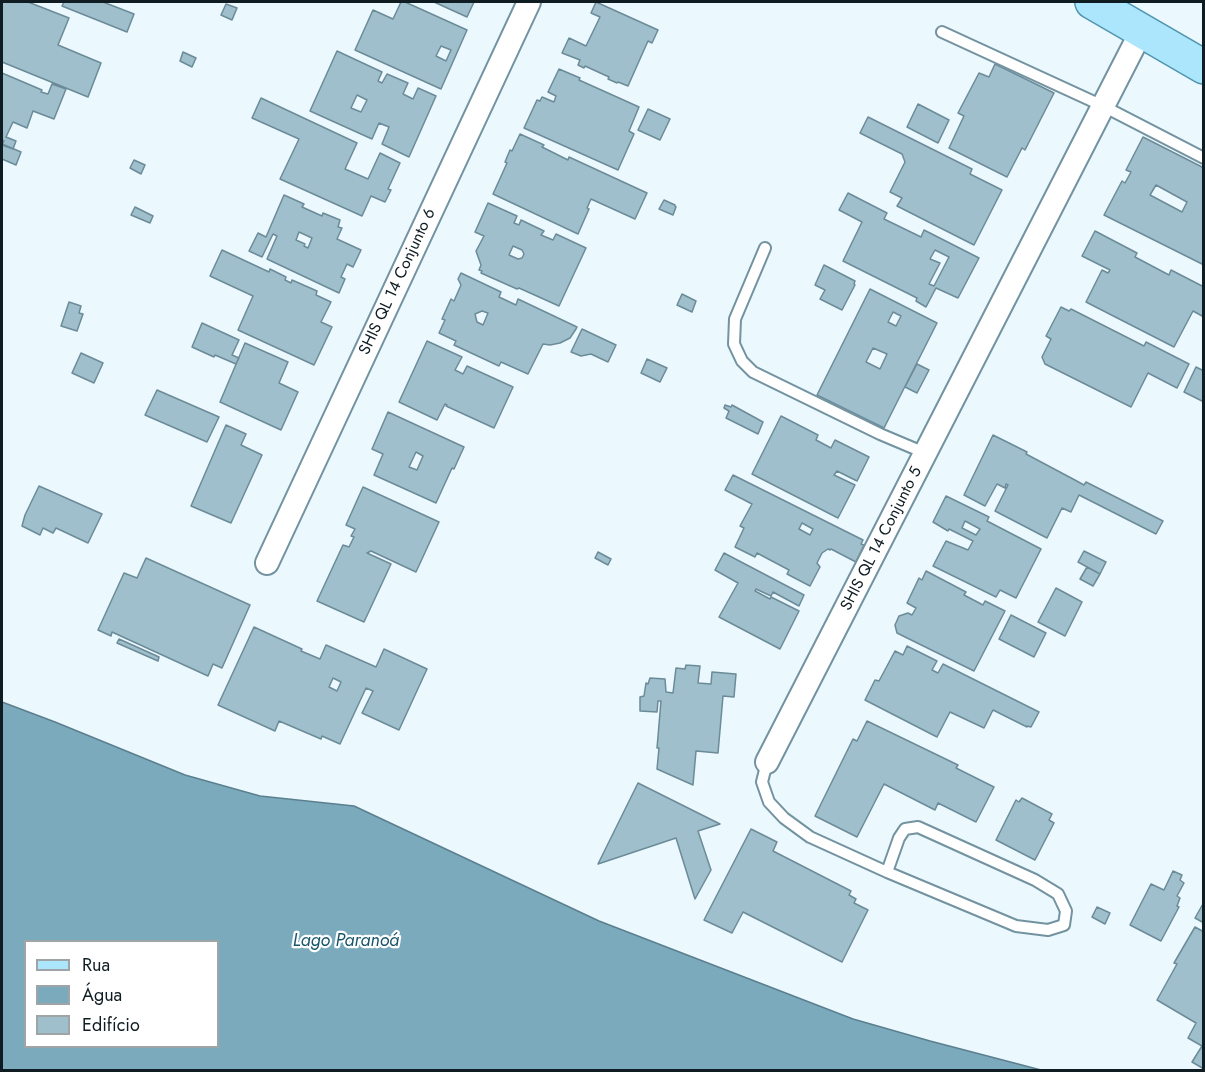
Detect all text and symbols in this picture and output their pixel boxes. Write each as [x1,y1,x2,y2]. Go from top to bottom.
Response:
street label: SHIS QL 14 Conjunto 6 [356,206,440,358]
street label: SHIS QL 14 Conjunto 5 [837,464,927,614]
water label: Lago Paranoá [293,931,399,953]
legend [24,940,219,1048]
text: Rua [82,952,110,978]
text: Água [82,982,122,1008]
text: Edifício [82,1012,140,1038]

